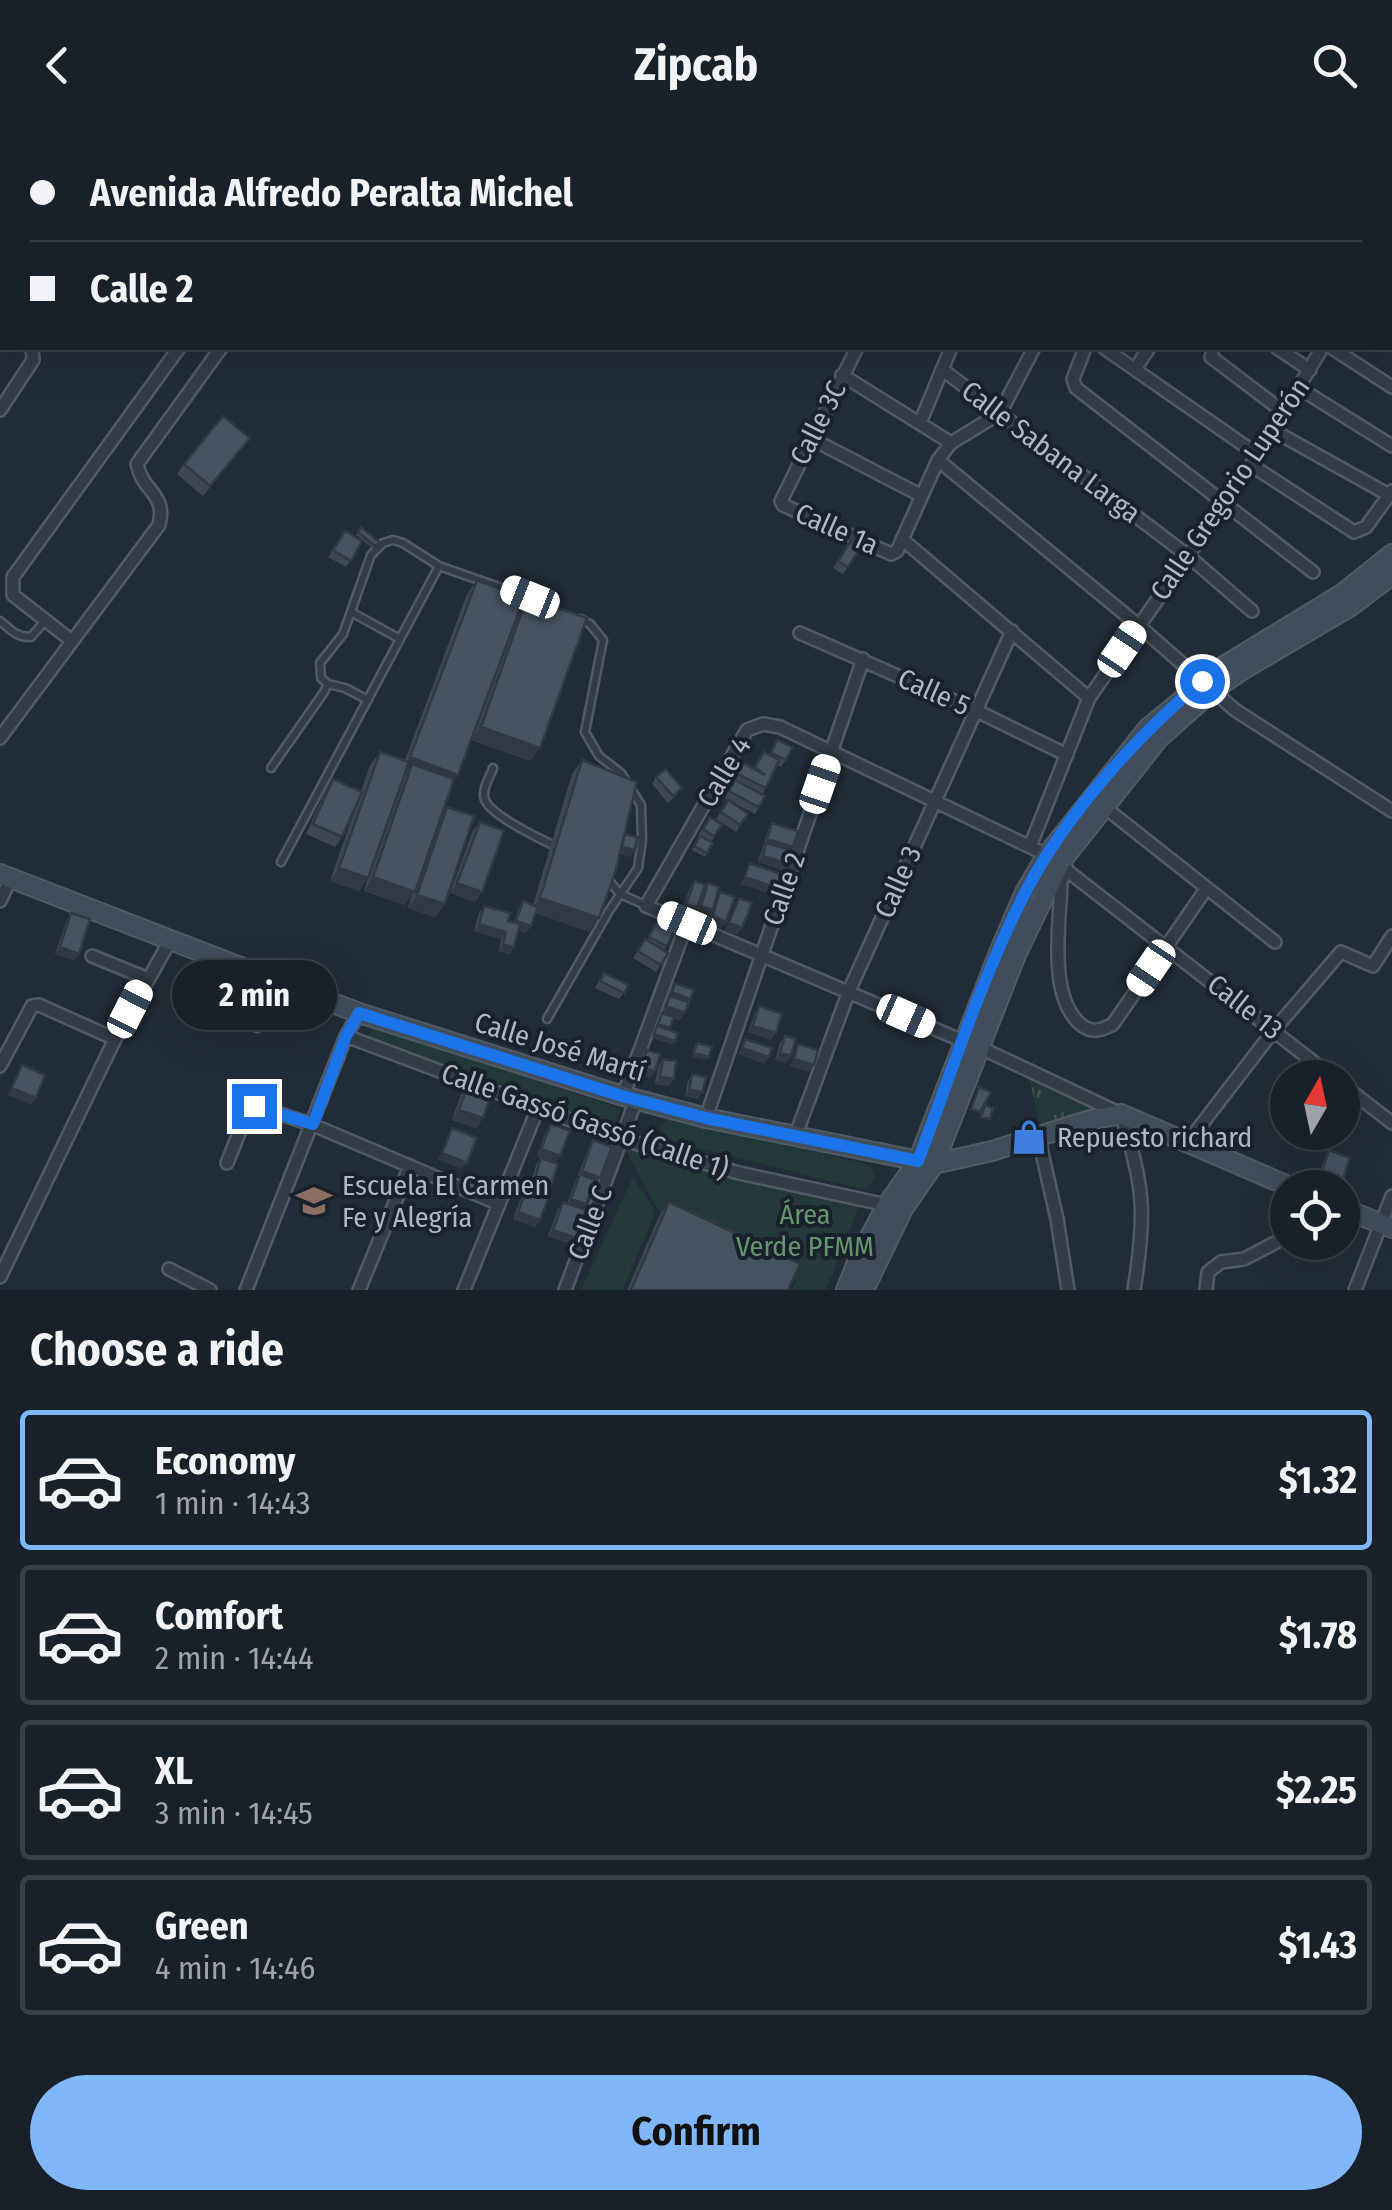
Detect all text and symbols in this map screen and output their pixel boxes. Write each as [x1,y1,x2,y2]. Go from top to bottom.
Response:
icon: back [30,38,85,93]
text: Zipcab [634,38,758,92]
icon: search [1307,38,1362,93]
text: Avenida Alfredo Peralta Michel [90,170,573,216]
text: Calle 2 [90,266,193,312]
street label: Calle Gregorio Luperón [1143,372,1317,606]
street label: Calle Sabana Larga [955,374,1147,530]
street label: Calle 3C [783,376,853,470]
street label: Calle 1a [791,496,883,562]
car [497,572,563,622]
car [1093,616,1151,682]
route start [1180,659,1225,704]
street label: Calle 5 [893,662,975,722]
street label: Calle 4 [690,731,758,813]
car [796,751,844,817]
street label: Calle 3 [868,841,928,923]
street label: Calle 2 [756,848,812,930]
car [654,897,720,949]
car [1122,935,1180,1001]
callout: 2 min [172,961,336,1031]
street label: Calle 13 [1201,968,1289,1046]
car [103,975,157,1043]
text: 2 min [219,976,290,1014]
car [872,990,940,1042]
street label: Calle José Martí [471,1005,649,1089]
street label: Calle Gassó Gassó (Calle 1) [437,1056,733,1186]
north arrow [1270,1060,1360,1150]
map controls [1270,1060,1360,1260]
route end [232,1084,277,1129]
shop icon: Repuesto richard [1010,1118,1048,1156]
place label: Repuesto richard [1057,1121,1252,1154]
place label: Escuela El Carmen Fe y Alegría [342,1169,549,1234]
button: locate [1270,1170,1360,1260]
street label: Calle C [561,1181,619,1265]
school or university icon: Escuela El Carmen Fe y Alegría [295,1182,333,1220]
park label: Área Verde PFMM [736,1198,874,1263]
text: Choose a ride [30,1323,284,1377]
icon: car [35,1435,125,1525]
text: Economy [155,1438,295,1484]
text: $1.32 [1279,1457,1357,1503]
text: 1 min · 14:43 [155,1484,310,1522]
icon: car [35,1590,125,1680]
text: Comfort [155,1593,283,1639]
text: $1.78 [1279,1612,1357,1658]
text: 2 min · 14:44 [155,1639,314,1677]
icon: car [35,1745,125,1835]
text: XL [155,1748,193,1794]
text: $2.25 [1276,1767,1357,1813]
text: 3 min · 14:45 [155,1794,313,1832]
icon: car [35,1900,125,1990]
text: Green [155,1903,249,1949]
text: $1.43 [1278,1922,1357,1968]
text: 4 min · 14:46 [155,1949,315,1987]
button: Confirm [30,2075,1362,2190]

